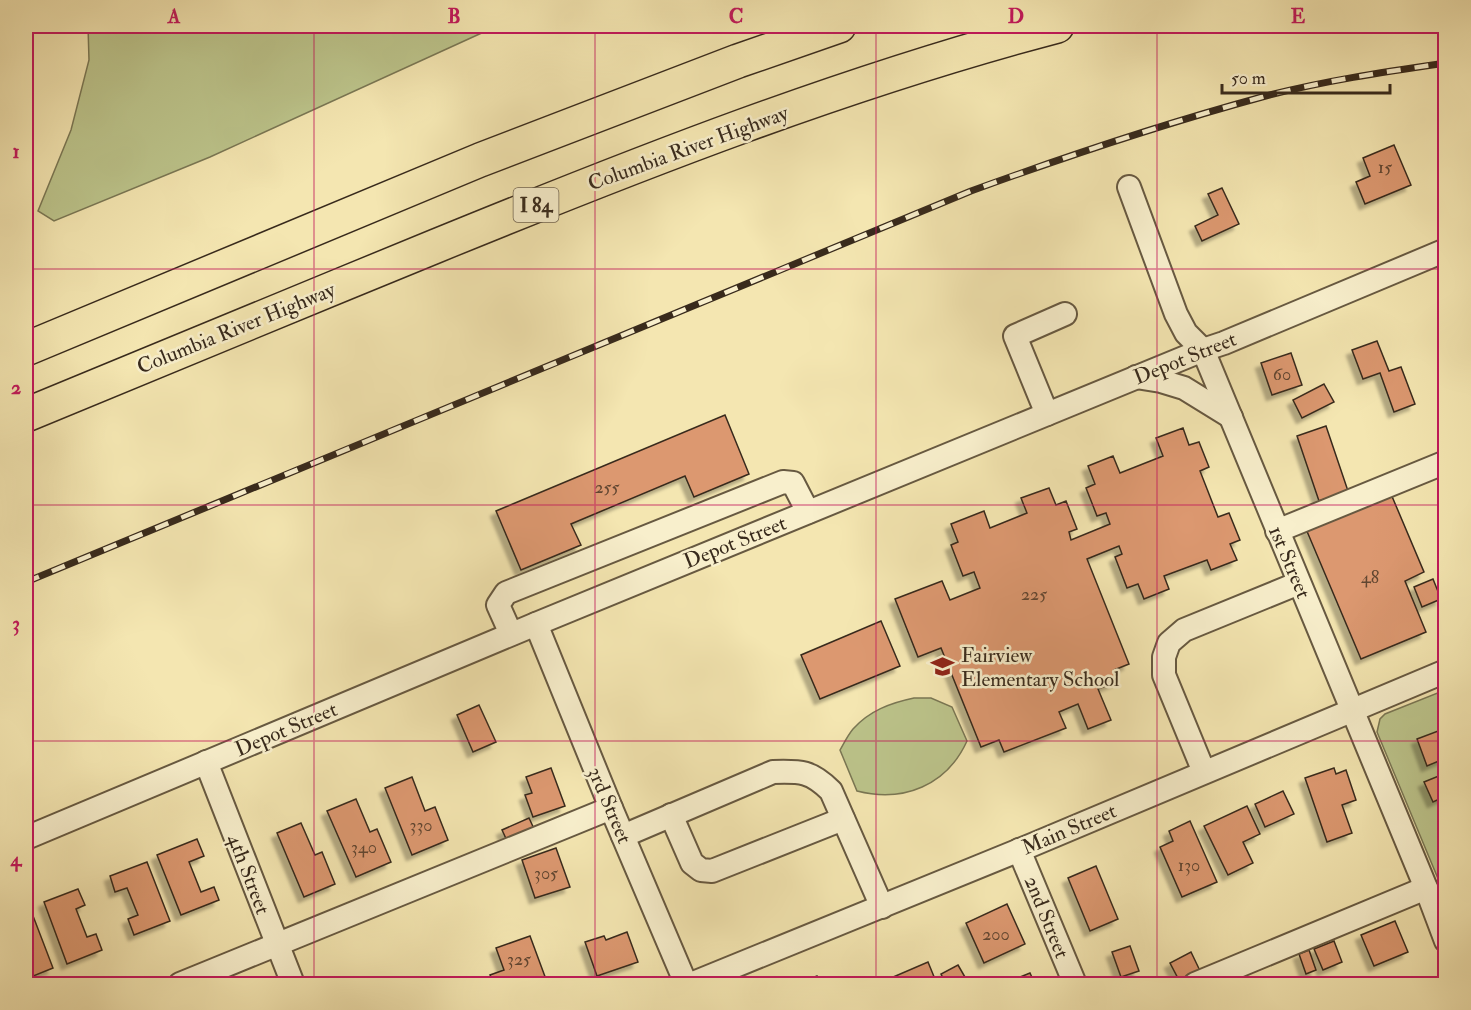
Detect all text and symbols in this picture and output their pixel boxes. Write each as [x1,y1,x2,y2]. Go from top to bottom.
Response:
text: A [167,4,181,29]
text: B [447,4,461,29]
text: C [729,4,743,29]
text: D [1008,4,1024,29]
text: E [1291,4,1306,29]
scale bar [1222,57,1390,95]
text: 50 m [1231,67,1266,90]
street label: Columbia River Highway [584,99,793,197]
text: 1 [12,139,20,164]
house number: 15 [1378,156,1392,179]
road number: I 84 [514,188,558,222]
street label: Columbia River Highway [133,276,340,381]
street label: Depot Street [1130,326,1241,391]
house number: 60 [1273,363,1291,386]
text: 2 [11,375,21,400]
house number: 255 [595,476,620,499]
street label: Depot Street [680,510,791,575]
street label: 1st Street [1262,522,1317,603]
house number: 48 [1361,566,1379,589]
house number: 225 [1021,583,1047,606]
text: 3 [12,611,20,636]
place label: Fairview Elementary School [961,642,1120,693]
school or university icon: Fairview Elementary School [930,654,956,680]
street label: Depot Street [231,696,342,763]
street label: 3rd Street [581,763,638,848]
street label: Main Street [1018,797,1121,861]
house number: 330 [409,814,433,837]
street label: 4th Street [221,830,276,918]
house number: 340 [351,836,377,859]
text: 4 [10,847,23,872]
house number: 130 [1178,854,1200,877]
house number: 305 [534,862,558,885]
street label: 2nd Street [1018,872,1075,963]
house number: 200 [982,923,1010,946]
house number: 325 [507,948,531,971]

